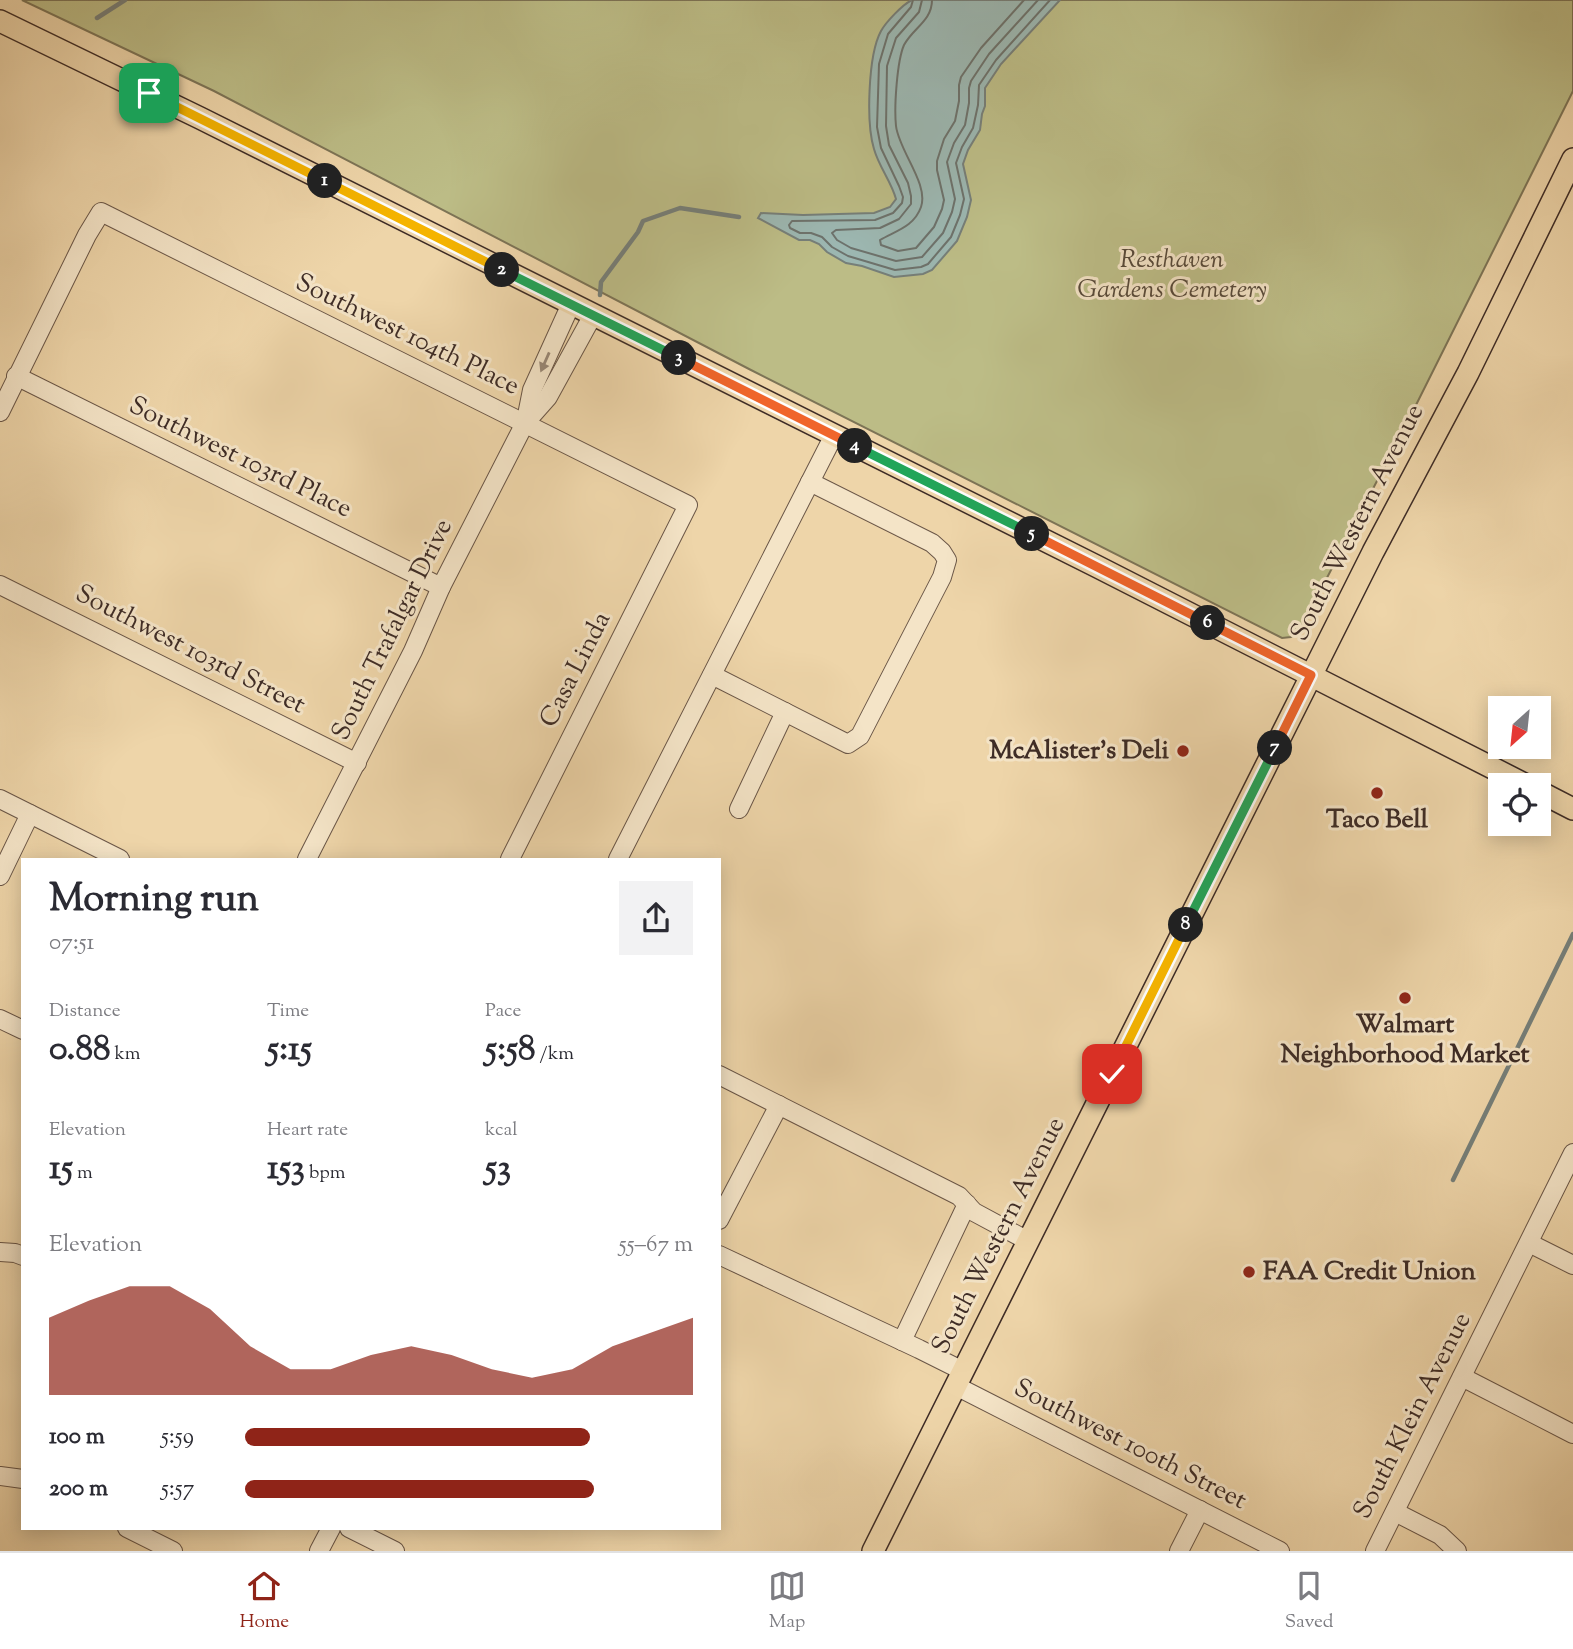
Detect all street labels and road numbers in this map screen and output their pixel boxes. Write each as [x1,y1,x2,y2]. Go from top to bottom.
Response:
street label: Southwest 104th Place [289,265,525,405]
street label: Southwest 103rd Place [122,388,358,528]
street label: South Western Avenue [1282,398,1434,648]
street label: South Trafalgar Drive [323,513,463,747]
street label: Southwest 103rd Street [69,576,312,724]
street label: Casa Linda [531,606,621,734]
street label: South Western Avenue [923,1111,1075,1361]
street label: South Klein Avenue [1345,1306,1481,1526]
street label: Southwest 100th Street [1007,1370,1253,1520]

